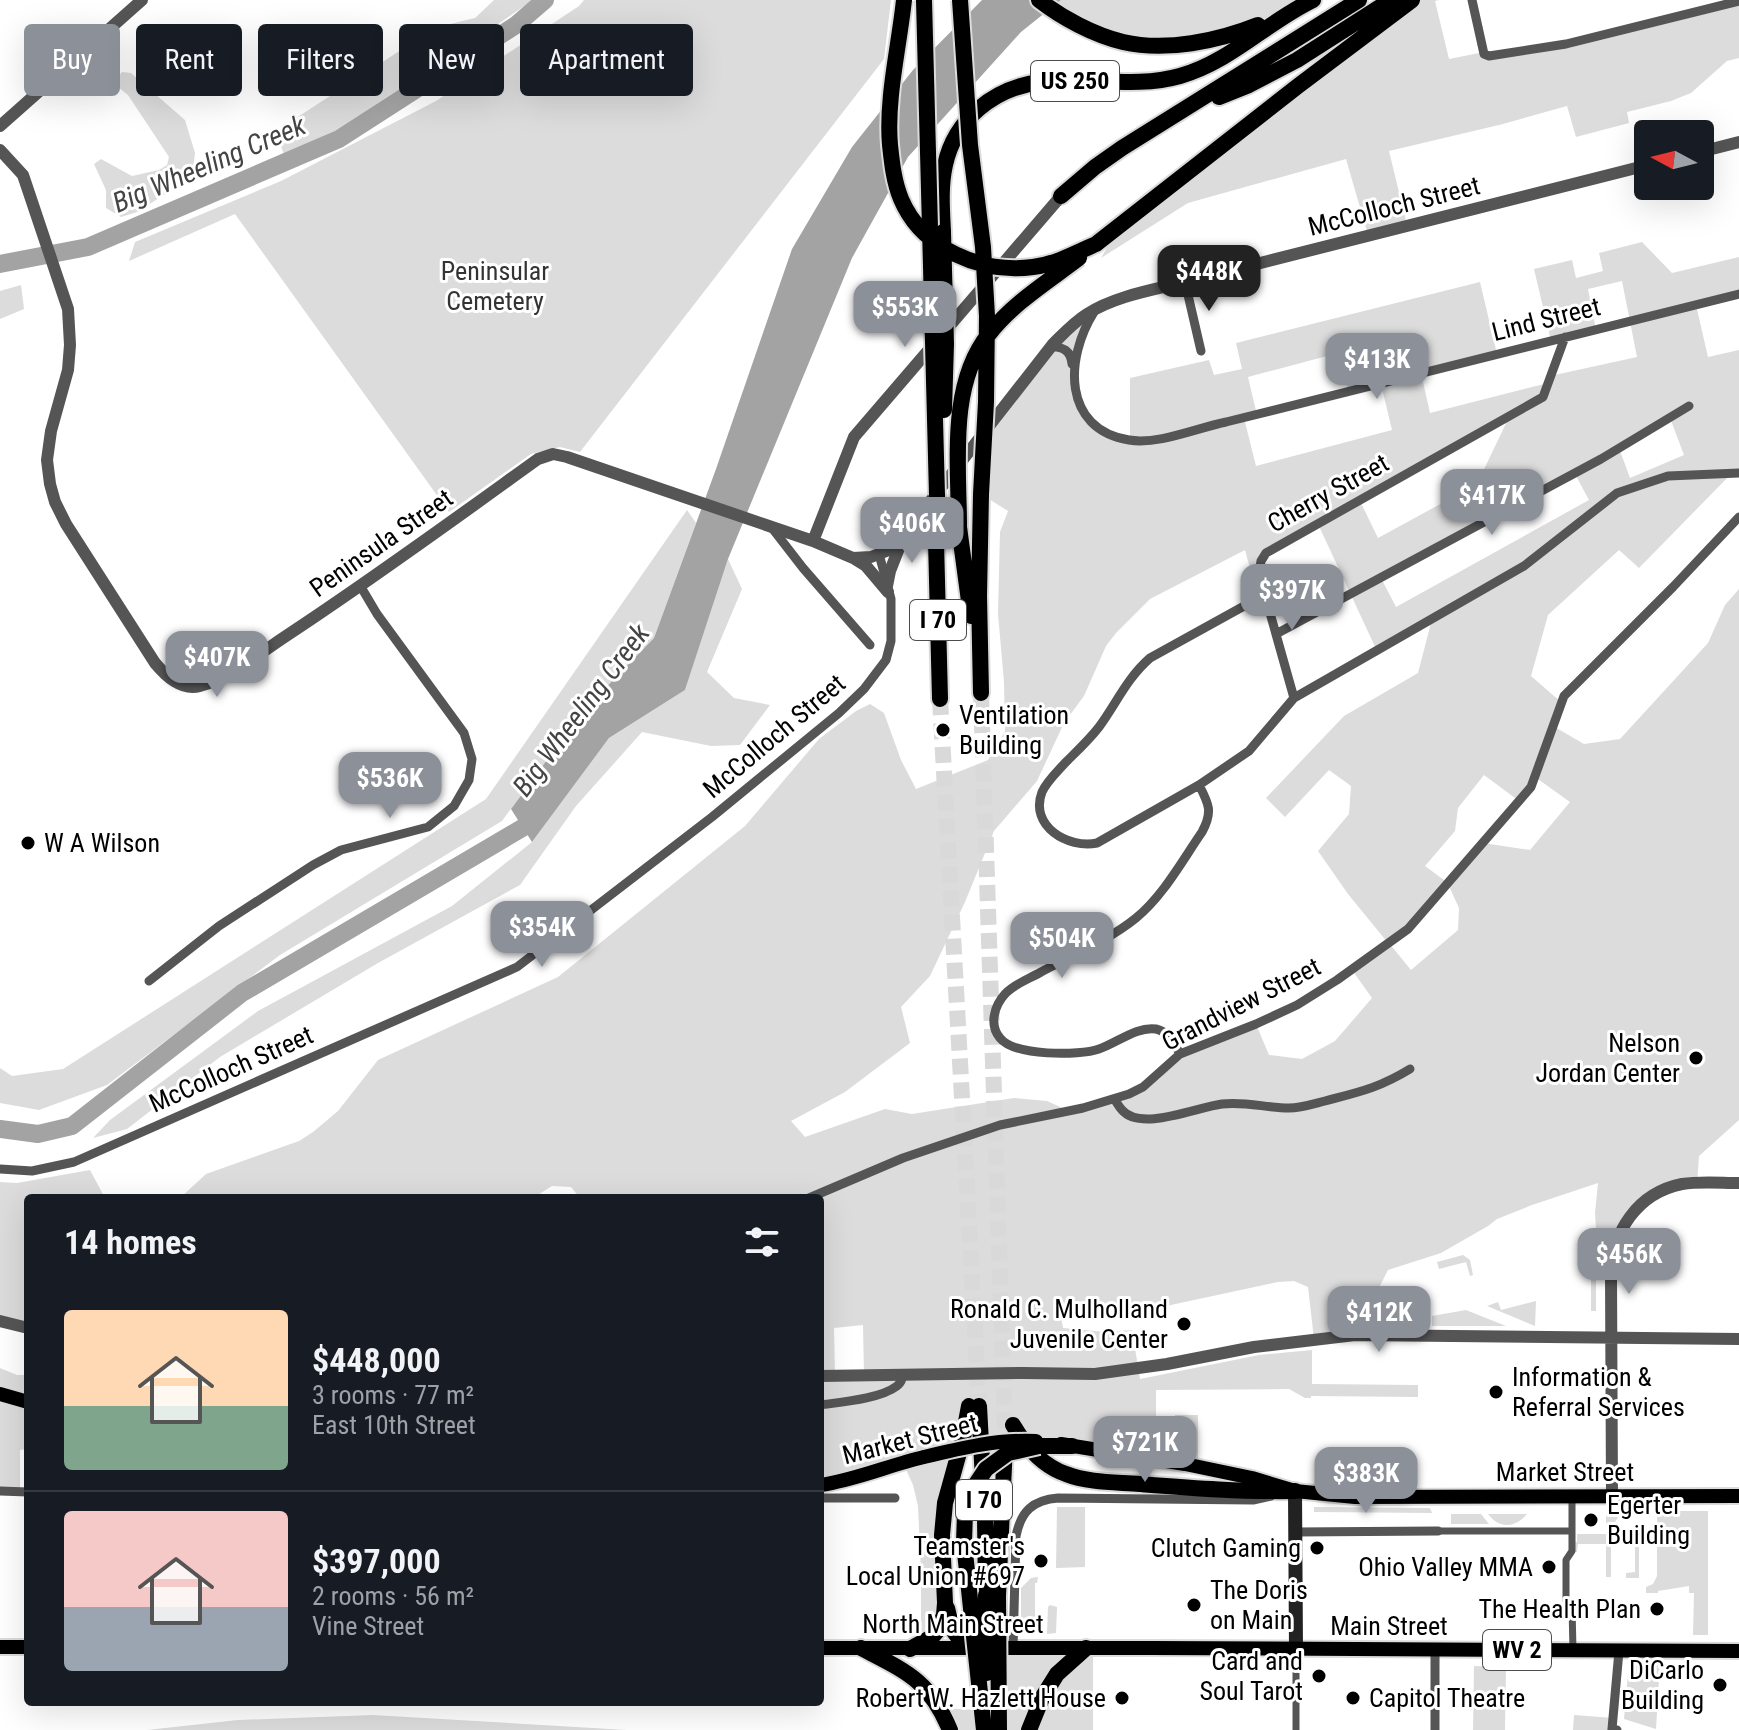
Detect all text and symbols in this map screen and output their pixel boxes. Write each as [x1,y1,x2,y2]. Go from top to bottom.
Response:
chip: Buy [24,24,120,96]
chip: Rent [136,24,242,96]
chip: Filters [258,24,383,96]
chip: New [399,24,504,96]
chip: Apartment [520,24,693,96]
road number: US 250 [1031,61,1119,101]
water label: Big Wheeling Creek [107,108,311,220]
north arrow [1634,120,1714,200]
map controls [1634,120,1714,200]
street label: McColloch Street [1305,170,1483,242]
pin: $448K [1153,245,1265,313]
park label: Peninsular Cemetery [441,256,549,316]
text: $448K [1176,256,1242,286]
pin: $553K [849,281,961,349]
street label: Lind Street [1489,291,1603,347]
text: $553K [872,292,938,322]
pin: $413K [1321,333,1433,401]
text: $413K [1344,344,1410,374]
street label: Cherry Street [1262,448,1394,538]
pin: $417K [1436,469,1548,537]
text: $417K [1459,480,1525,510]
street label: Peninsula Street [304,483,458,603]
pin: $406K [856,497,968,565]
text: $406K [879,508,945,538]
pin: $397K [1236,564,1348,632]
text: $397K [1259,575,1325,605]
road number: I 70 [910,600,966,640]
water label: Big Wheeling Creek [506,617,657,802]
pin: $407K [161,631,273,699]
text: $407K [184,642,250,672]
street label: McColloch Street [697,668,851,804]
place label: Ventilation Building [959,700,1069,760]
marker: Ventilation Building [934,721,952,739]
pin: $536K [334,752,446,820]
text: $536K [357,763,423,793]
place label: W A Wilson [44,828,160,858]
marker: W A Wilson [19,834,37,852]
pin: $354K [486,901,598,969]
text: $354K [509,912,575,942]
pin: $504K [1006,912,1118,980]
text: $504K [1029,923,1095,953]
street label: Grandview Street [1157,951,1325,1057]
street label: McColloch Street [145,1020,317,1118]
place label: Nelson Jordan Center [1535,1028,1680,1088]
marker: Nelson Jordan Center [1687,1049,1705,1067]
icon: filters [740,1220,784,1264]
text: 14 homes [64,1222,197,1262]
pin: $456K [1573,1228,1685,1296]
text: $456K [1596,1239,1662,1269]
pin: $412K [1323,1286,1435,1354]
place label: Ronald C. Mulholland Juvenile Center [950,1294,1168,1354]
text: $412K [1346,1297,1412,1327]
marker: Ronald C. Mulholland Juvenile Center [1175,1315,1193,1333]
text: $448,000 [312,1340,441,1380]
icon: home [128,1342,224,1438]
place label: Information & Referral Services [1512,1362,1685,1422]
text: 3 rooms · 77 m² [312,1380,474,1410]
marker: Information & Referral Services [1487,1383,1505,1401]
street label: Market Street [839,1408,981,1470]
text: East 10th Street [312,1410,476,1440]
pin: $721K [1089,1416,1201,1484]
text: $721K [1112,1427,1178,1457]
pin: $383K [1310,1447,1422,1515]
street label: Market Street [1496,1457,1634,1487]
text: $383K [1333,1458,1399,1488]
road number: I 70 [956,1480,1012,1520]
place label: Egerter Building [1607,1490,1690,1550]
marker: Egerter Building [1582,1511,1600,1529]
place label: Teamster's Local Union #697 [846,1531,1025,1591]
place label: Clutch Gaming [1151,1533,1301,1563]
marker: Clutch Gaming [1308,1539,1326,1557]
text: $397,000 [312,1541,441,1581]
icon: home [128,1543,224,1639]
marker: Teamster's Local Union #697 [1032,1552,1050,1570]
place label: Ohio Valley MMA [1358,1552,1533,1582]
marker: Ohio Valley MMA [1540,1558,1558,1576]
place label: The Doris on Main [1210,1575,1308,1635]
text: 2 rooms · 56 m² [312,1581,474,1611]
place label: The Health Plan [1478,1594,1641,1624]
marker: The Doris on Main [1185,1596,1203,1614]
marker: The Health Plan [1648,1600,1666,1618]
street label: North Main Street [862,1609,1044,1639]
text: Vine Street [312,1611,424,1641]
street label: Main Street [1330,1611,1448,1641]
road number: WV 2 [1483,1630,1551,1670]
place label: Card and Soul Tarot [1200,1646,1303,1706]
place label: DiCarlo Building [1621,1655,1704,1715]
marker: Card and Soul Tarot [1310,1667,1328,1685]
marker: DiCarlo Building [1711,1676,1729,1694]
place label: Robert W. Hazlett House [856,1683,1106,1713]
place label: Capitol Theatre [1369,1683,1525,1713]
marker: Robert W. Hazlett House [1113,1689,1131,1707]
marker: Capitol Theatre [1344,1689,1362,1707]

